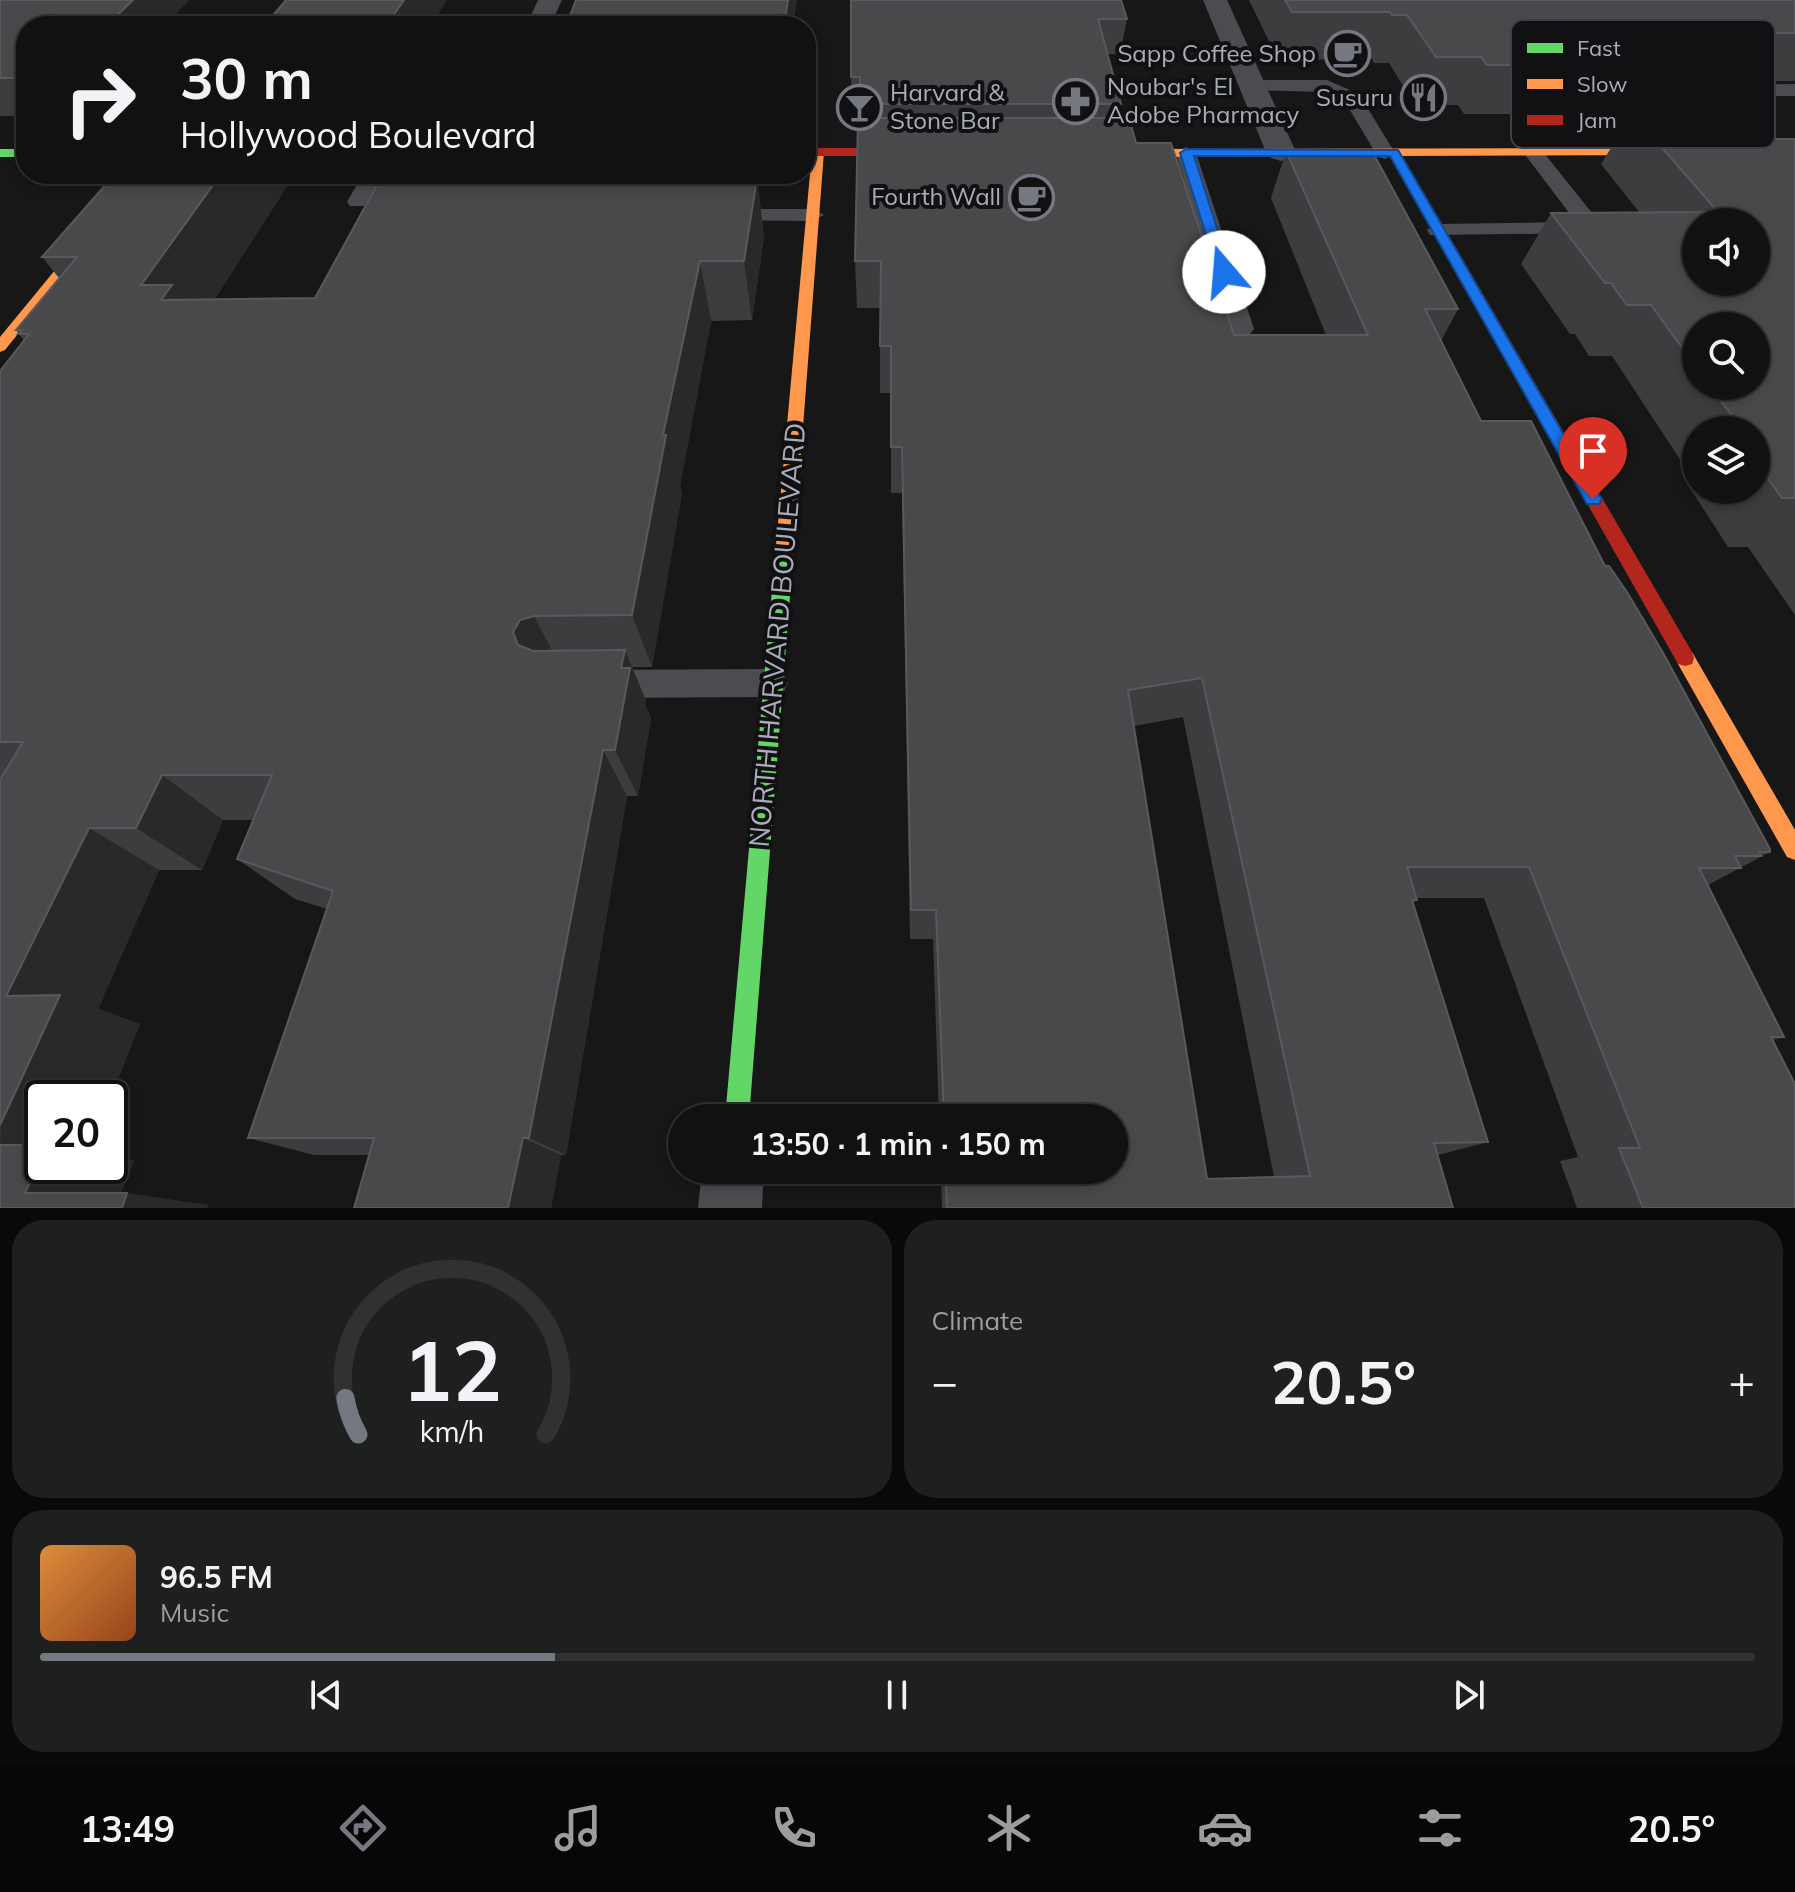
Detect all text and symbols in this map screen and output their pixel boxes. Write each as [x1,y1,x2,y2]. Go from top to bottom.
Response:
legend [1511,20,1775,148]
cafe icon: Sapp Coffee Shop [1323,30,1371,78]
text: Fast [1577,34,1621,62]
place label: Sapp Coffee Shop [1117,38,1316,68]
text: 30 m [180,43,313,113]
icon: right [48,48,152,152]
text: Slow [1577,70,1627,98]
place label: Noubar's El Adobe Pharmacy [1107,71,1300,129]
restaurant icon: Susuru [1400,74,1448,122]
place label: Harvard & Stone Bar [890,77,1005,135]
pharmacy icon: Noubar's El Adobe Pharmacy [1052,77,1100,125]
place label: Susuru [1316,82,1393,112]
bar icon: Harvard & Stone Bar [835,83,883,131]
text: Jam [1577,106,1617,134]
text: Hollywood Boulevard [180,112,536,157]
cafe icon: Fourth Wall [1008,173,1056,221]
place label: Fourth Wall [871,181,1001,211]
map controls [1682,208,1770,504]
button: sound [1682,208,1770,296]
position arrow [1182,230,1266,314]
button: search [1682,312,1770,400]
button: layers [1682,416,1770,504]
pin [1559,417,1627,499]
street label: NORTH HARVARD BOULEVARD [741,421,812,849]
icon: arrive [1571,429,1615,473]
speed limit sign: 20 [24,1080,128,1184]
text: 13:50 · 1 min · 150 m [750,1125,1046,1163]
text: Climate [932,1304,1023,1337]
text: 12 [402,1317,502,1422]
text: 20.5° [1270,1344,1416,1419]
text: − [932,1354,958,1409]
text: + [1729,1354,1755,1409]
text: km/h [419,1413,484,1449]
text: 96.5 FM [160,1558,273,1596]
text: Music [160,1596,229,1629]
icon: previous [304,1673,348,1717]
icon: pause [875,1673,919,1717]
icon: next [1447,1673,1491,1717]
icon: directions [335,1800,391,1856]
icon: music [550,1800,606,1856]
icon: phone [766,1800,822,1856]
icon: climate [981,1800,1037,1856]
icon: car [1197,1800,1253,1856]
icon: filters [1412,1800,1468,1856]
text: 13:49 [80,1806,175,1851]
text: 20.5° [1628,1806,1715,1851]

